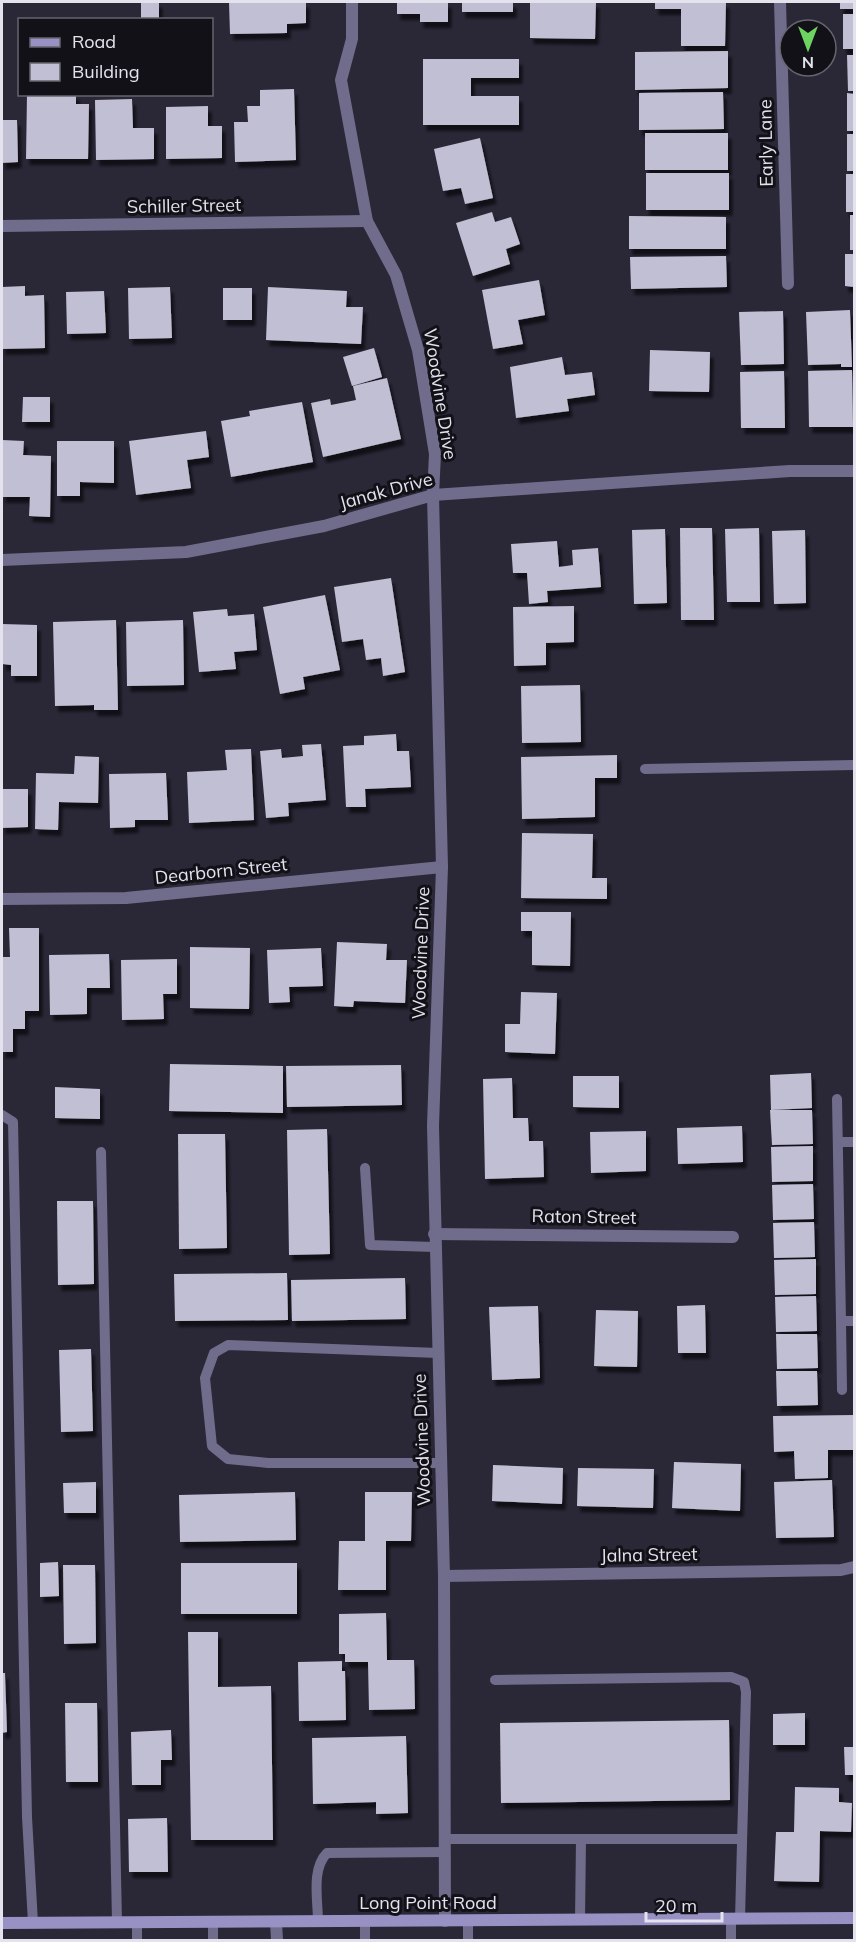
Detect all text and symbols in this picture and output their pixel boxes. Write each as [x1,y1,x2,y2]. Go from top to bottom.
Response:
legend [18,18,213,96]
north arrow [778,18,838,78]
text: Road [72,30,116,53]
text: N [802,53,814,73]
text: Building [72,60,140,83]
street label: Early Lane [753,99,778,187]
street label: Schiller Street [127,193,241,218]
street label: Woodvine Drive [419,327,462,461]
street label: Janak Drive [337,467,435,514]
street label: Dearborn Street [154,852,288,889]
street label: Woodvine Drive [407,886,434,1020]
street label: Raton Street [531,1204,637,1229]
street label: Woodvine Drive [408,1373,435,1507]
street label: Jalna Street [600,1542,698,1567]
scale bar [646,1885,722,1923]
street label: Long Point Road [359,1891,497,1914]
text: 20 m [655,1894,697,1917]

